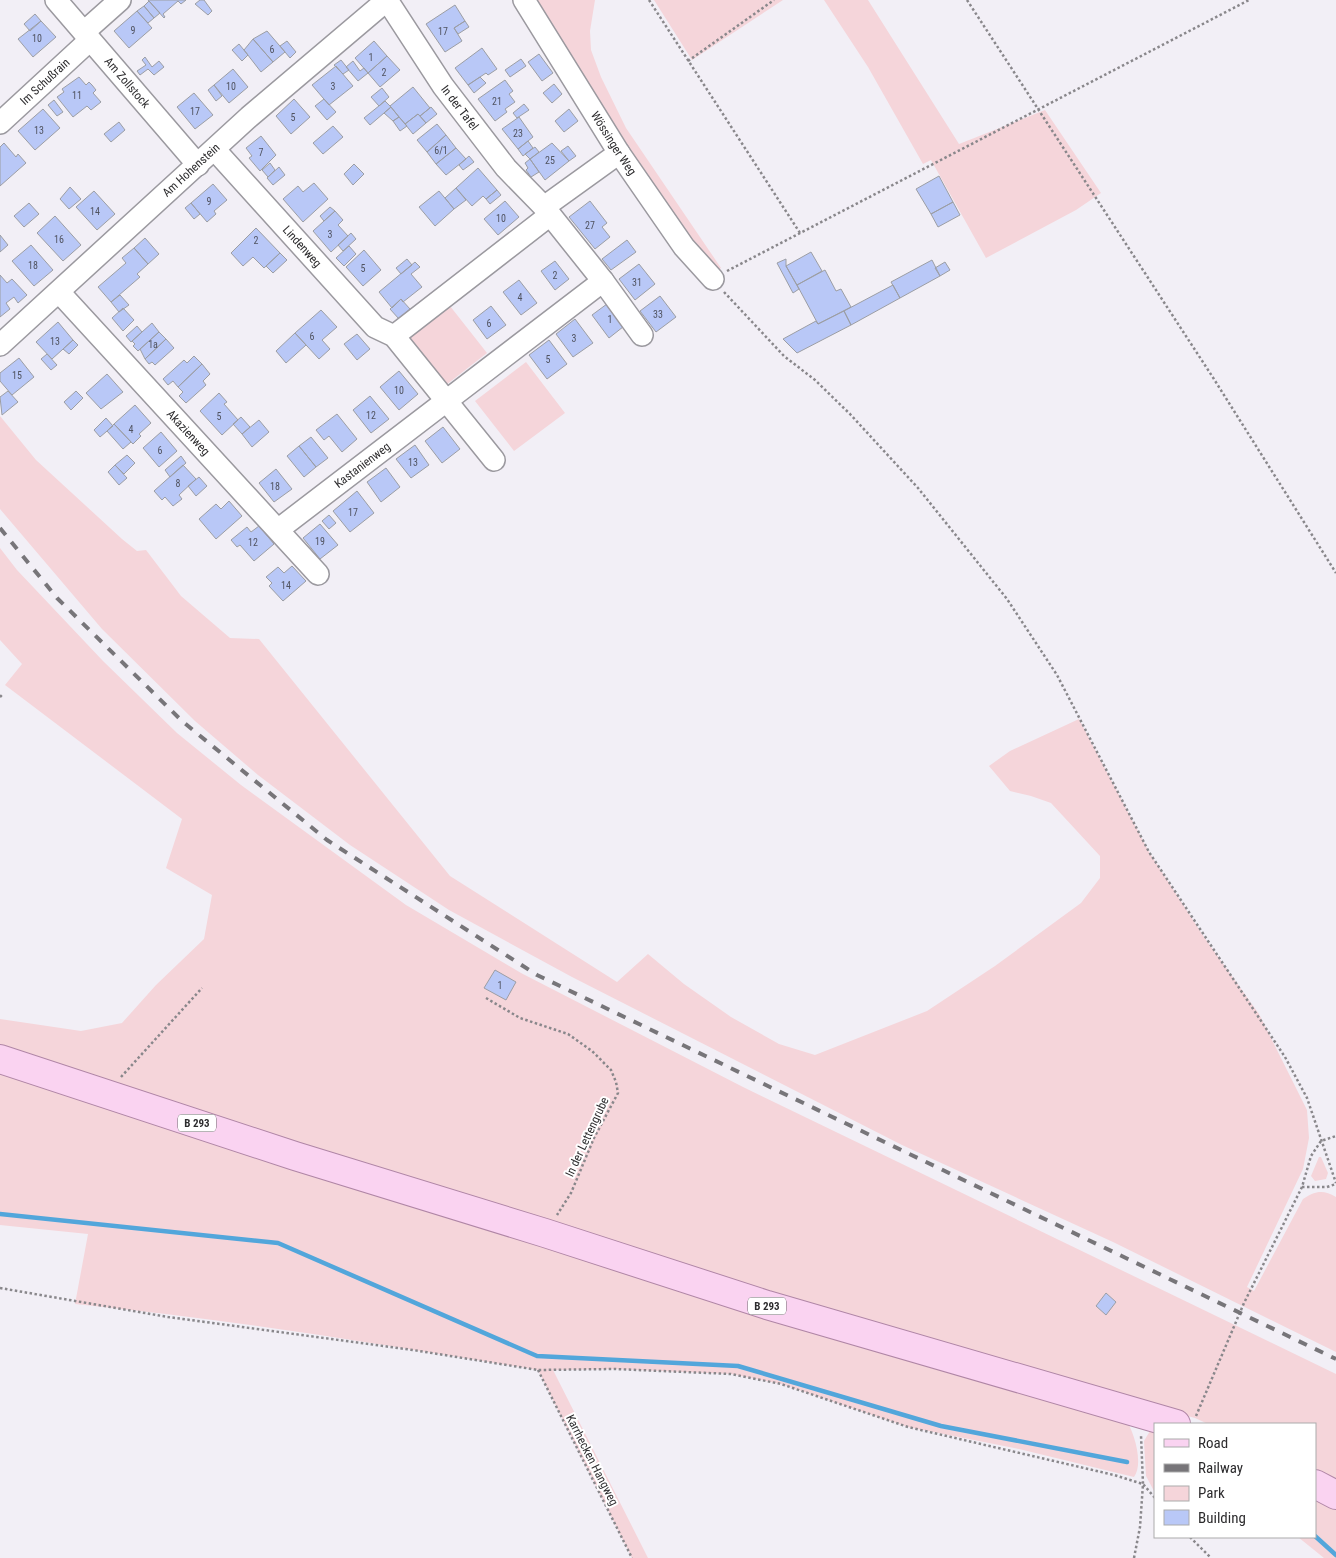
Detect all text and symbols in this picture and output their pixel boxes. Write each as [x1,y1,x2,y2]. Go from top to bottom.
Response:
house number: 9 [131,25,136,36]
house number: 17 [438,26,448,37]
house number: 10 [32,33,42,44]
house number: 6 [270,44,275,55]
house number: 1 [369,52,373,63]
street label: Am Zollstock [101,54,153,111]
street label: Im Schußrain [17,55,73,108]
house number: 2 [382,67,387,78]
house number: 10 [226,81,236,92]
house number: 3 [331,81,336,92]
street label: In der Tafel [438,83,481,133]
house number: 11 [72,90,82,101]
house number: 21 [492,96,502,107]
house number: 17 [190,106,200,117]
street label: Wössinger Weg [588,109,639,178]
house number: 5 [291,112,296,123]
house number: 13 [34,125,44,136]
house number: 23 [513,128,523,139]
street label: Am Hohenstein [159,140,223,200]
house number: 6/1 [434,145,448,156]
house number: 7 [259,147,264,158]
house number: 25 [545,155,555,166]
house number: 9 [207,196,212,207]
house number: 14 [90,206,100,217]
house number: 10 [496,213,506,224]
house number: 27 [585,220,595,231]
street label: Lindenweg [280,223,325,270]
house number: 3 [328,229,333,240]
house number: 16 [54,234,64,245]
house number: 2 [254,235,259,246]
house number: 18 [28,260,38,271]
house number: 5 [361,263,366,274]
house number: 2 [553,270,558,281]
house number: 31 [632,277,642,288]
house number: 4 [518,292,523,303]
house number: 33 [653,309,663,320]
house number: 1 [608,314,612,325]
house number: 6 [487,318,492,329]
house number: 6 [310,331,315,342]
house number: 3 [572,333,577,344]
house number: 13 [50,336,60,347]
house number: 1a [148,339,158,350]
house number: 5 [546,354,551,365]
house number: 15 [12,370,22,381]
house number: 10 [394,385,404,396]
street label: Akazienweg [164,407,213,458]
house number: 12 [366,410,376,421]
house number: 5 [217,411,222,422]
house number: 4 [129,424,134,435]
street label: Kastanienweg [332,439,393,491]
house number: 6 [158,445,163,456]
house number: 13 [408,457,418,468]
house number: 8 [176,478,181,489]
house number: 18 [270,481,280,492]
house number: 17 [348,507,358,518]
house number: 19 [315,536,325,547]
house number: 12 [248,537,258,548]
house number: 14 [281,580,291,591]
house number: 1 [498,980,502,991]
street label: In der Lettengrube [562,1095,612,1179]
road number: B 293 [178,1114,216,1132]
road number: B 293 [748,1298,786,1314]
street label: Karrhecken Hangweg [563,1412,621,1508]
legend [1154,1423,1316,1538]
text: Road [1198,1434,1228,1452]
text: Railway [1198,1459,1243,1477]
text: Park [1198,1484,1225,1502]
text: Building [1198,1509,1246,1527]

